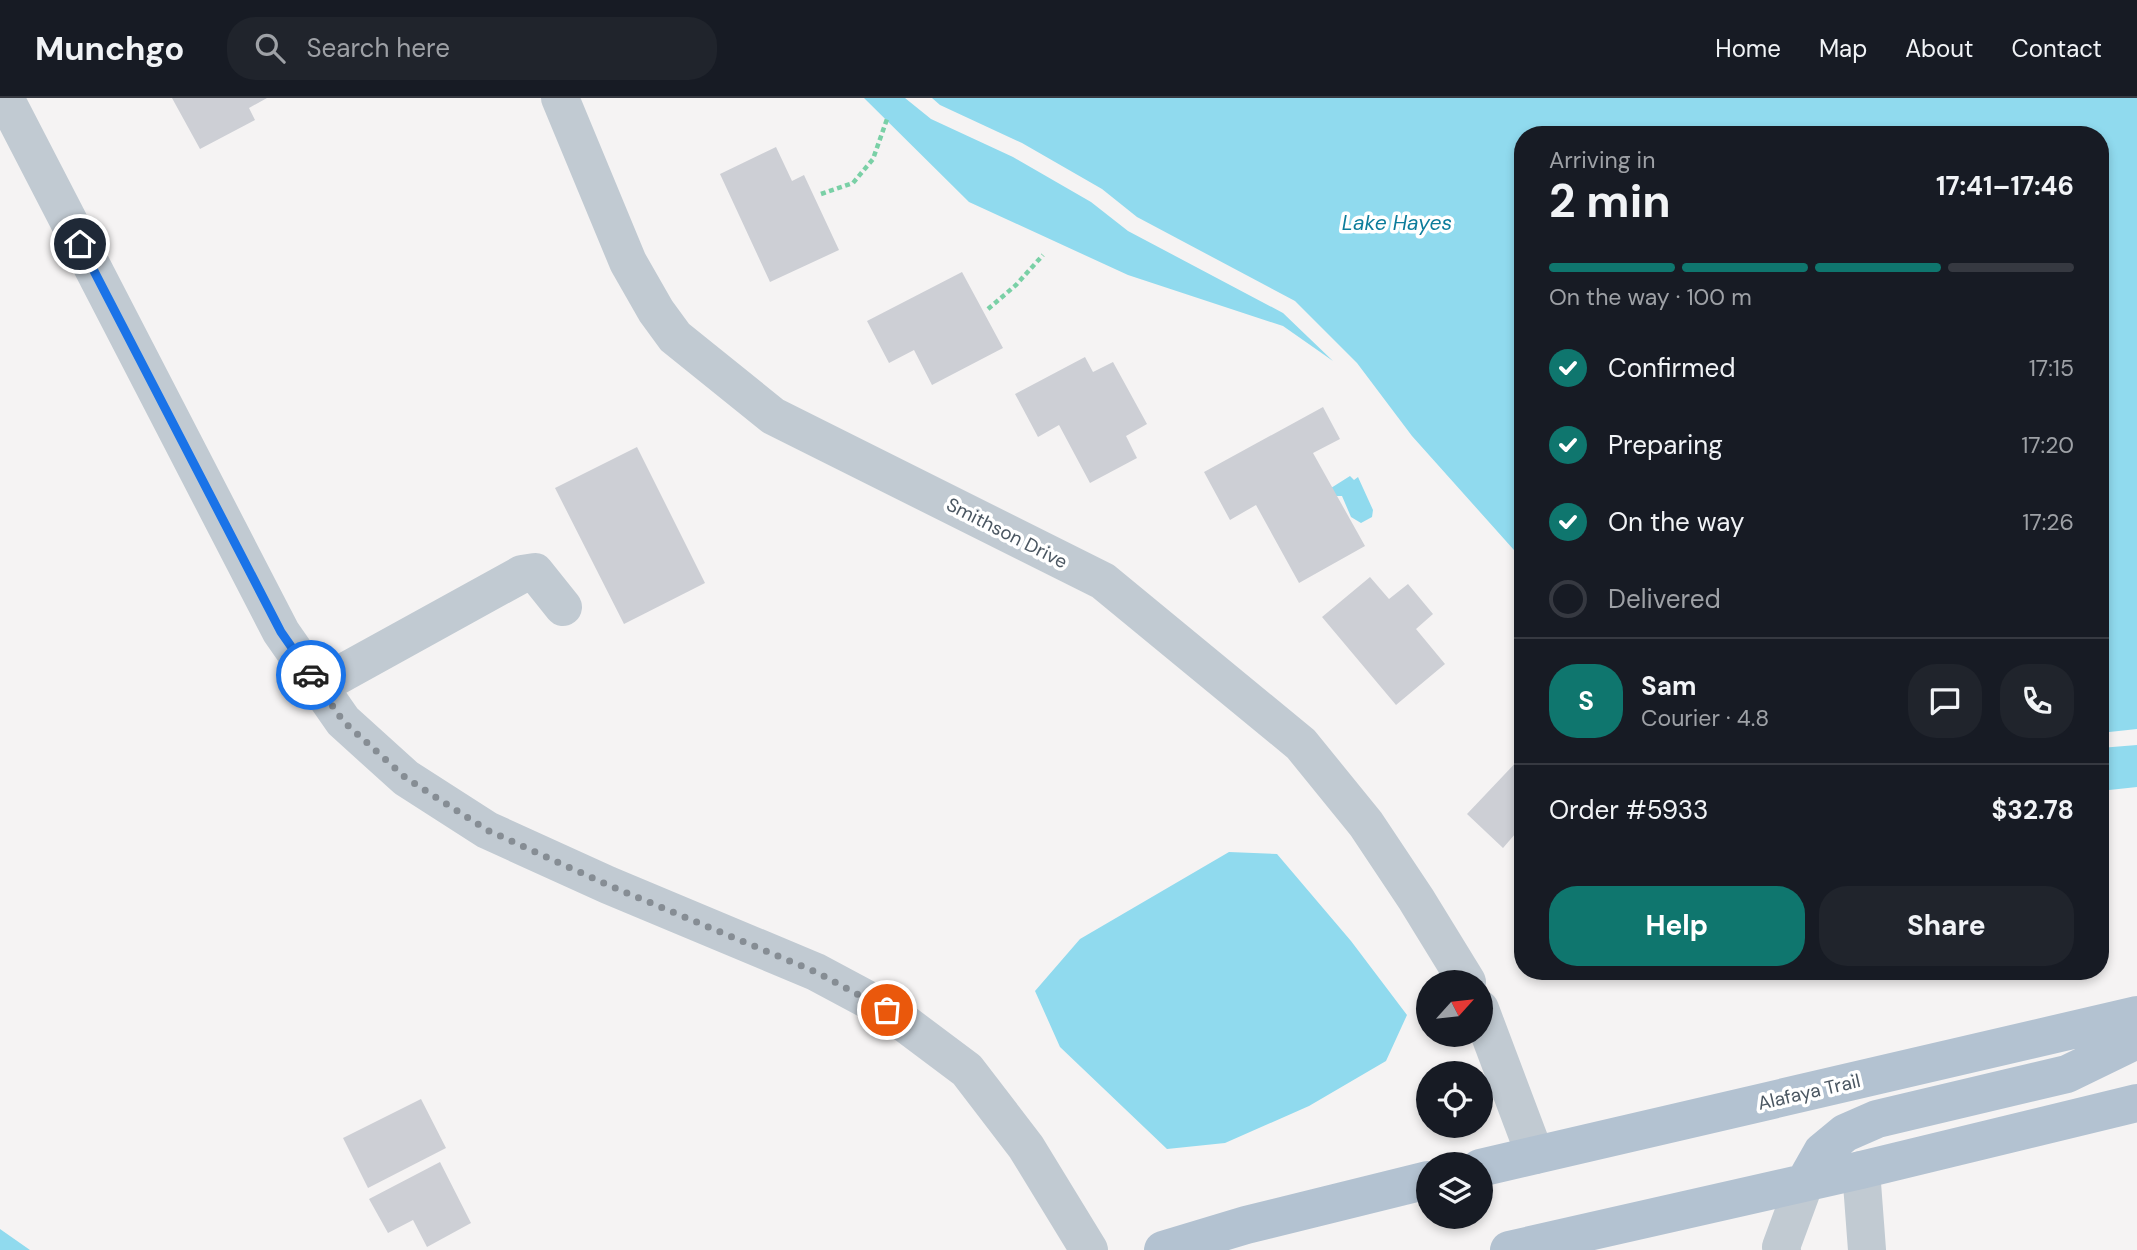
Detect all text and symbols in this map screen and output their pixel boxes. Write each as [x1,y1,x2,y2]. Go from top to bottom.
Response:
search box [227,17,717,80]
text: Munchgo [35,27,185,70]
icon: search [251,29,289,67]
text: Search here [307,31,450,65]
text: Home [1715,33,1781,64]
text: Map [1819,33,1867,64]
text: About [1905,33,1974,64]
text: Contact [2012,33,2102,64]
text: Arriving in [1549,145,1655,175]
text: 17:41–17:46 [1936,169,2074,203]
text: 2 min [1549,171,1671,231]
water label: Lake Hayes [1342,209,1452,237]
pin [50,214,110,274]
icon: home [61,225,99,263]
text: On the way · 100 m [1549,282,1752,312]
icon: check [1549,349,1587,387]
text: Confirmed [1608,351,1735,385]
text: 17:15 [2029,353,2074,383]
icon: check [1549,426,1587,464]
text: Preparing [1608,428,1723,462]
text: 17:20 [2021,430,2074,460]
street label: Smithson Drive [942,492,1072,574]
icon: check [1549,503,1587,541]
text: On the way [1608,505,1744,539]
text: 17:26 [2022,507,2074,537]
text: Delivered [1608,582,1721,616]
courier [276,640,346,710]
icon: car [292,656,330,694]
button: chat [1908,664,1982,738]
button: phone [2000,664,2074,738]
text: Sam [1641,669,1696,703]
text: S [1578,684,1594,718]
text: Courier · 4.8 [1641,703,1769,733]
text: Order #5933 [1549,793,1708,827]
text: $32.78 [1992,793,2074,827]
button: Help [1549,886,1805,966]
button: Share [1819,886,2074,966]
north arrow [1416,970,1493,1046]
map controls [1416,970,1493,1229]
pin [857,980,917,1040]
icon: bag [868,991,906,1029]
button: locate [1416,1061,1493,1138]
street label: Alafaya Trail [1755,1068,1863,1116]
button: layers [1416,1152,1493,1229]

